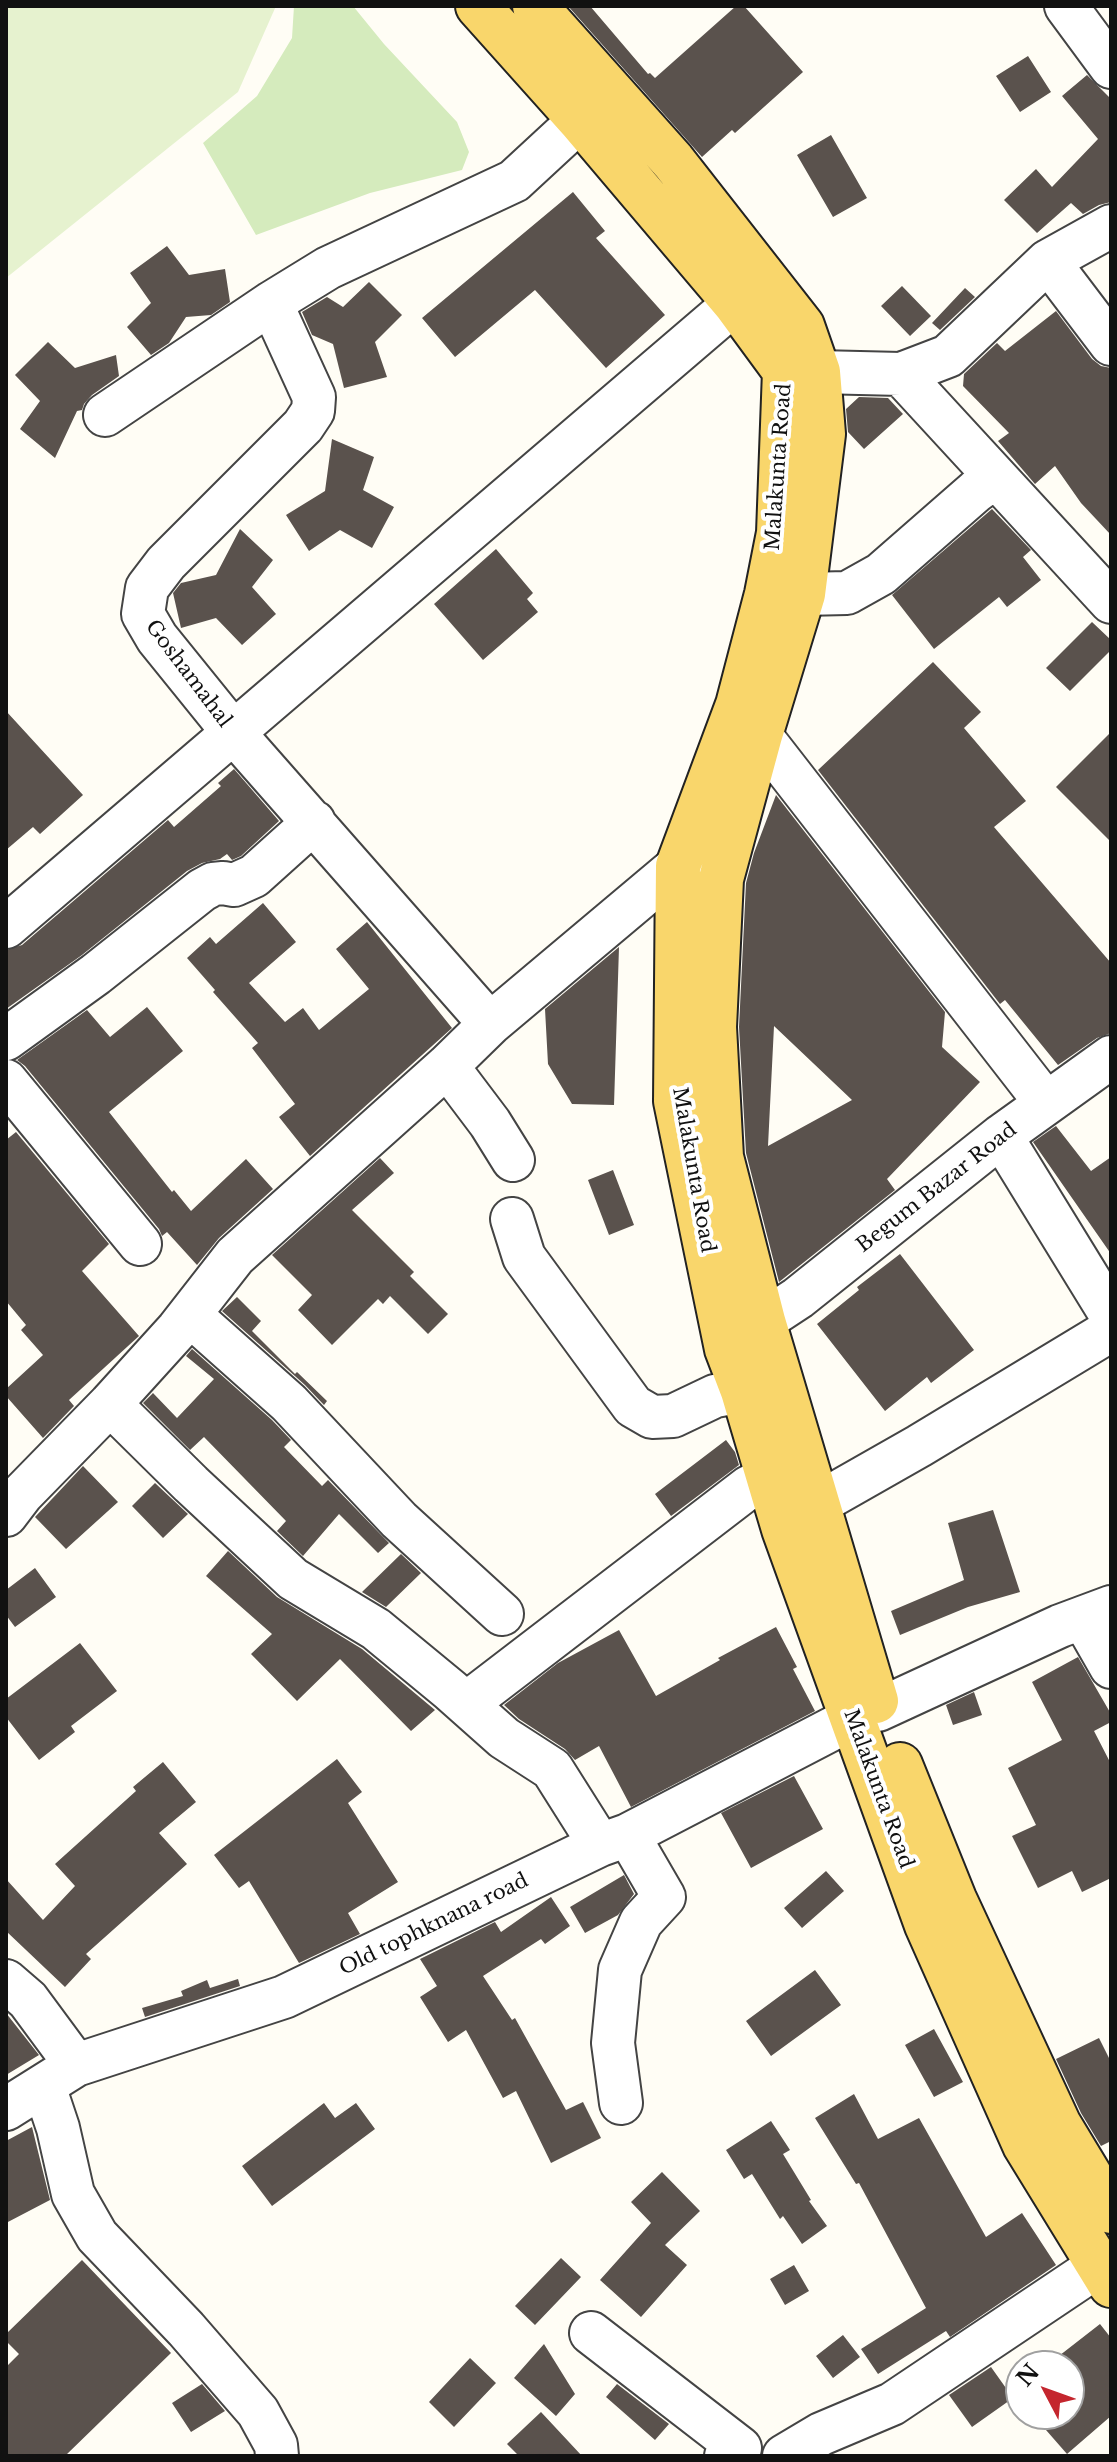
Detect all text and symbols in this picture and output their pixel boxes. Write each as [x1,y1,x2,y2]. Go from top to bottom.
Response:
street label: Malakunta Road [761,383,797,551]
street label: Goshamahal [140,616,236,732]
street label: Malakunta Road [667,1085,719,1255]
street label: Begum Bazar Road [852,1118,1022,1258]
street label: Malakunta Road [838,1706,918,1872]
street label: Old tophknana road [336,1869,532,1981]
north arrow [1005,2350,1085,2430]
text: N [1011,2359,1045,2392]

